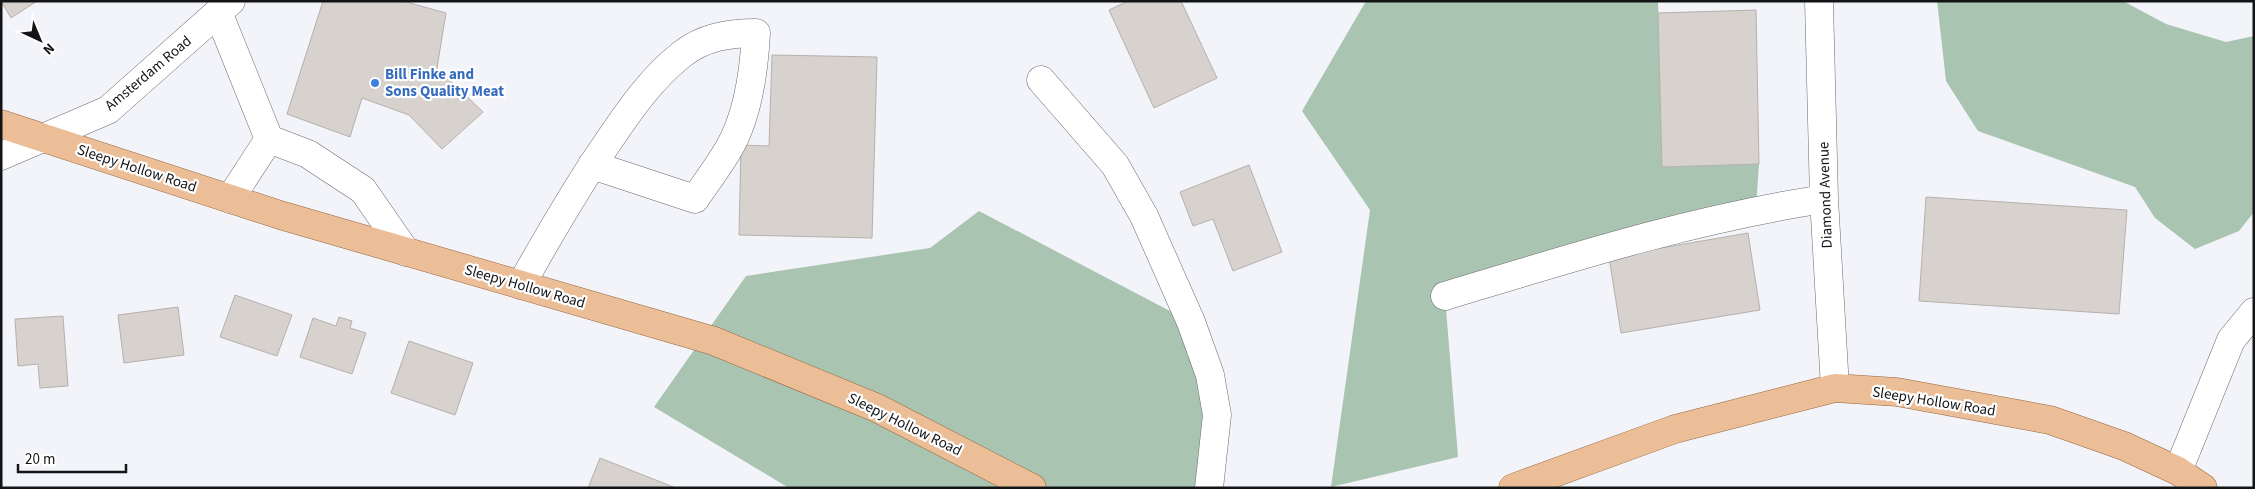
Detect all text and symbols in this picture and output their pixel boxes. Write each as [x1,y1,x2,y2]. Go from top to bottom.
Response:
north arrow [15,15,65,65]
street label: Amsterdam Road [100,31,196,116]
text: N [38,38,59,59]
place label: Bill Finke and Sons Quality Meat [385,64,504,102]
marker: Bill Finke and Sons Quality Meat [369,77,381,89]
street label: Sleepy Hollow Road [74,139,199,198]
street label: Diamond Avenue [1813,141,1838,249]
street label: Sleepy Hollow Road [462,259,588,314]
street label: Sleepy Hollow Road [1871,381,1997,422]
street label: Sleepy Hollow Road [844,388,965,461]
scale bar [18,442,125,474]
text: 20 m [25,449,55,470]

